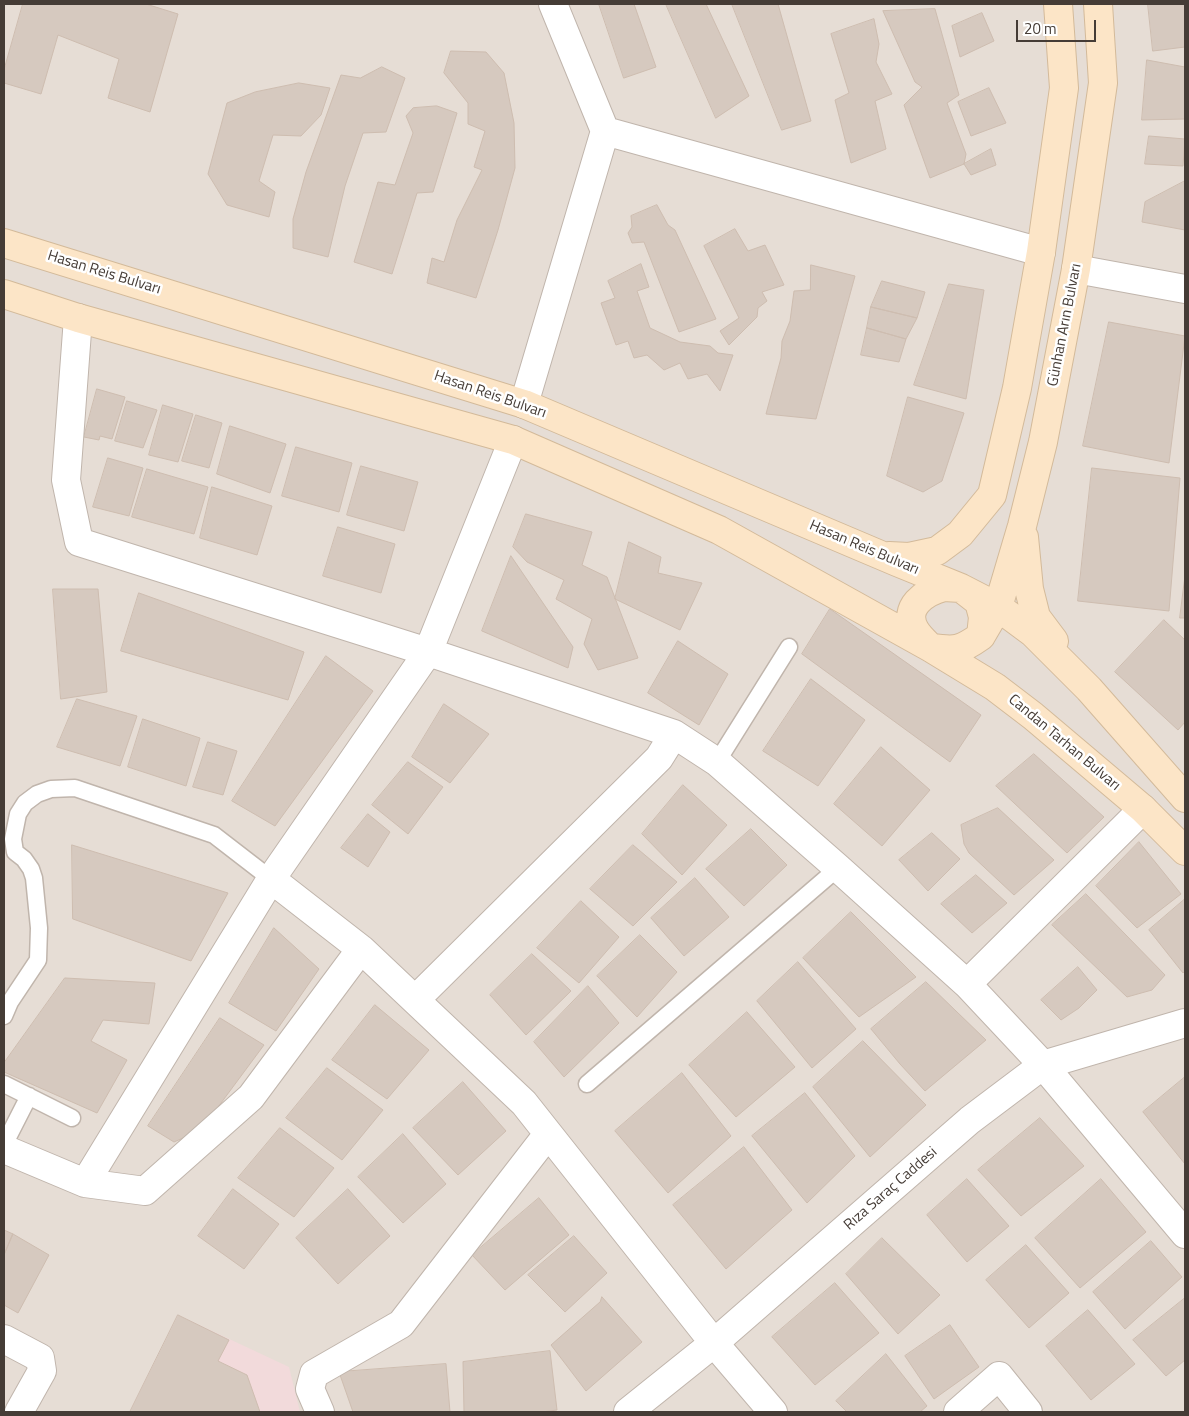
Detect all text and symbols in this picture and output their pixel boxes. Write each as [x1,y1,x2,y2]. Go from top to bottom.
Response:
scale bar [1019,10,1099,42]
text: 20 m [1024,17,1057,40]
street label: Hasan Reis Bulvarı [45,247,163,299]
street label: Günhan Arın Bulvarı [1044,262,1086,388]
street label: Hasan Reis Bulvarı [432,367,548,423]
street label: Hasan Reis Bulvarı [806,517,922,579]
street label: Candan Tarhan Bulvarı [1004,691,1124,795]
street label: Rıza Saraç Caddesi [841,1144,941,1234]

